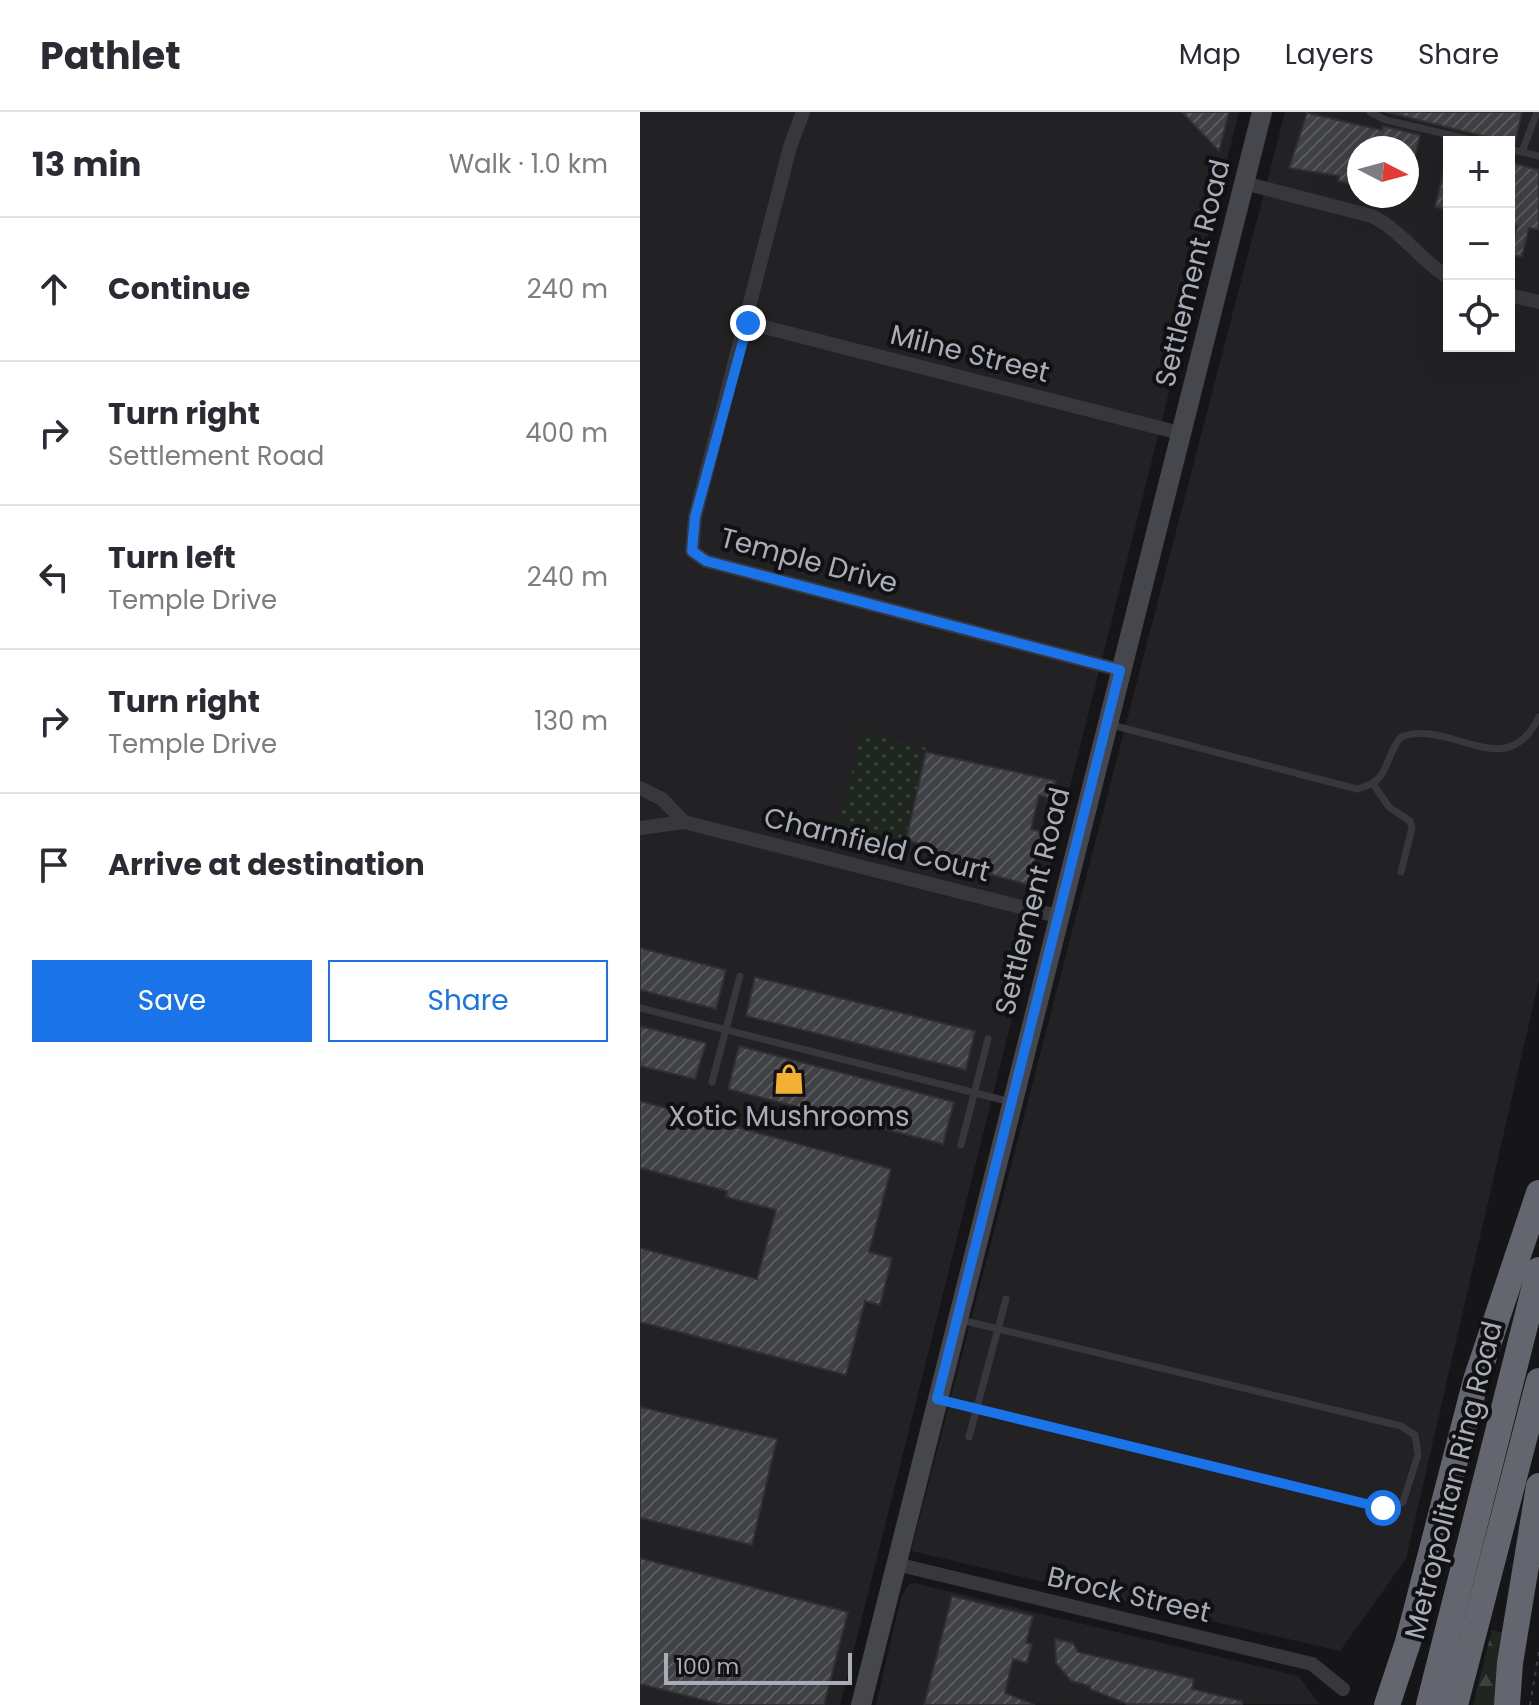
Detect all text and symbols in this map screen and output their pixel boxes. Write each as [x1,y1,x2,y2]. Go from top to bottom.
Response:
text: Pathlet [40,29,181,82]
text: Map [1179,35,1241,74]
text: Layers [1285,35,1374,74]
text: Share [1418,35,1499,74]
north arrow [1347,136,1419,208]
map controls [1443,136,1515,352]
button: + [1443,136,1515,208]
text: 13 min [32,140,142,188]
text: Walk · 1.0 km [449,146,608,182]
street label: Settlement Road [1145,155,1240,391]
button: − [1443,208,1515,280]
icon: ahead [32,267,76,311]
text: Continue [108,267,250,310]
text: 240 m [527,271,608,307]
button: locate [1443,280,1515,352]
route end [730,305,766,341]
street label: Milne Street [886,315,1053,392]
text: Turn right [108,392,260,435]
icon: right [32,411,76,455]
text: 400 m [525,415,608,451]
text: Settlement Road [108,438,324,474]
street label: Temple Drive [716,518,902,603]
text: Turn left [108,536,236,579]
icon: left [32,555,76,599]
text: 240 m [527,559,608,595]
text: Temple Drive [108,582,277,618]
text: Turn right [108,680,260,723]
icon: right [32,699,76,743]
text: 130 m [534,703,608,739]
text: Temple Drive [108,726,277,762]
street label: Settlement Road [985,783,1080,1019]
street label: Charnfield Court [760,798,994,891]
icon: arrive [32,843,76,887]
text: Arrive at destination [108,843,425,886]
button: Save [32,960,312,1042]
button: Share [328,960,608,1042]
shop icon: Xotic Mushrooms [772,1062,806,1096]
place label: Xotic Mushrooms [668,1097,910,1136]
street label: Metropolitan Ring Road [1395,1317,1512,1643]
route start [1365,1490,1401,1526]
street label: Brock Street [1043,1557,1214,1632]
scale bar [664,1649,852,1685]
text: 100 m [676,1651,739,1682]

